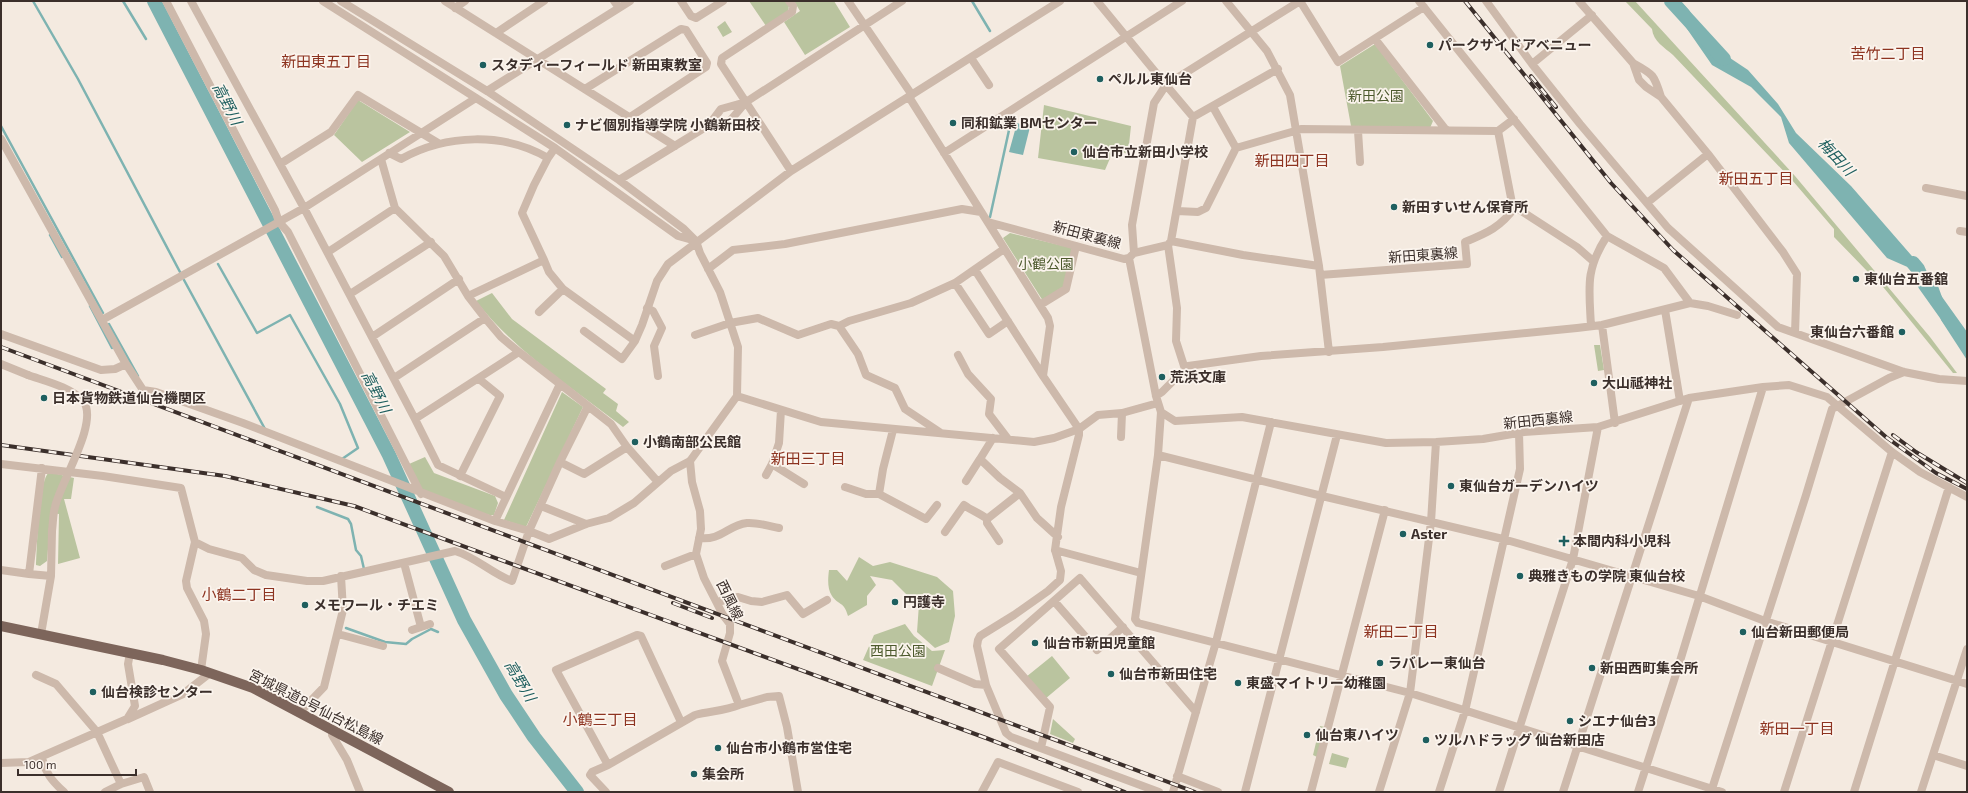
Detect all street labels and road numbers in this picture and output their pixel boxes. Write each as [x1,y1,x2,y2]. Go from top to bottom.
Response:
street label: 新田東裏線 [1051,217,1123,252]
street label: 新田東裏線 [1387,244,1458,265]
street label: 新田西裏線 [1502,407,1574,432]
street label: 西風線 [714,577,747,622]
street label: 宮城県道8号仙台松島線 [246,665,386,748]

